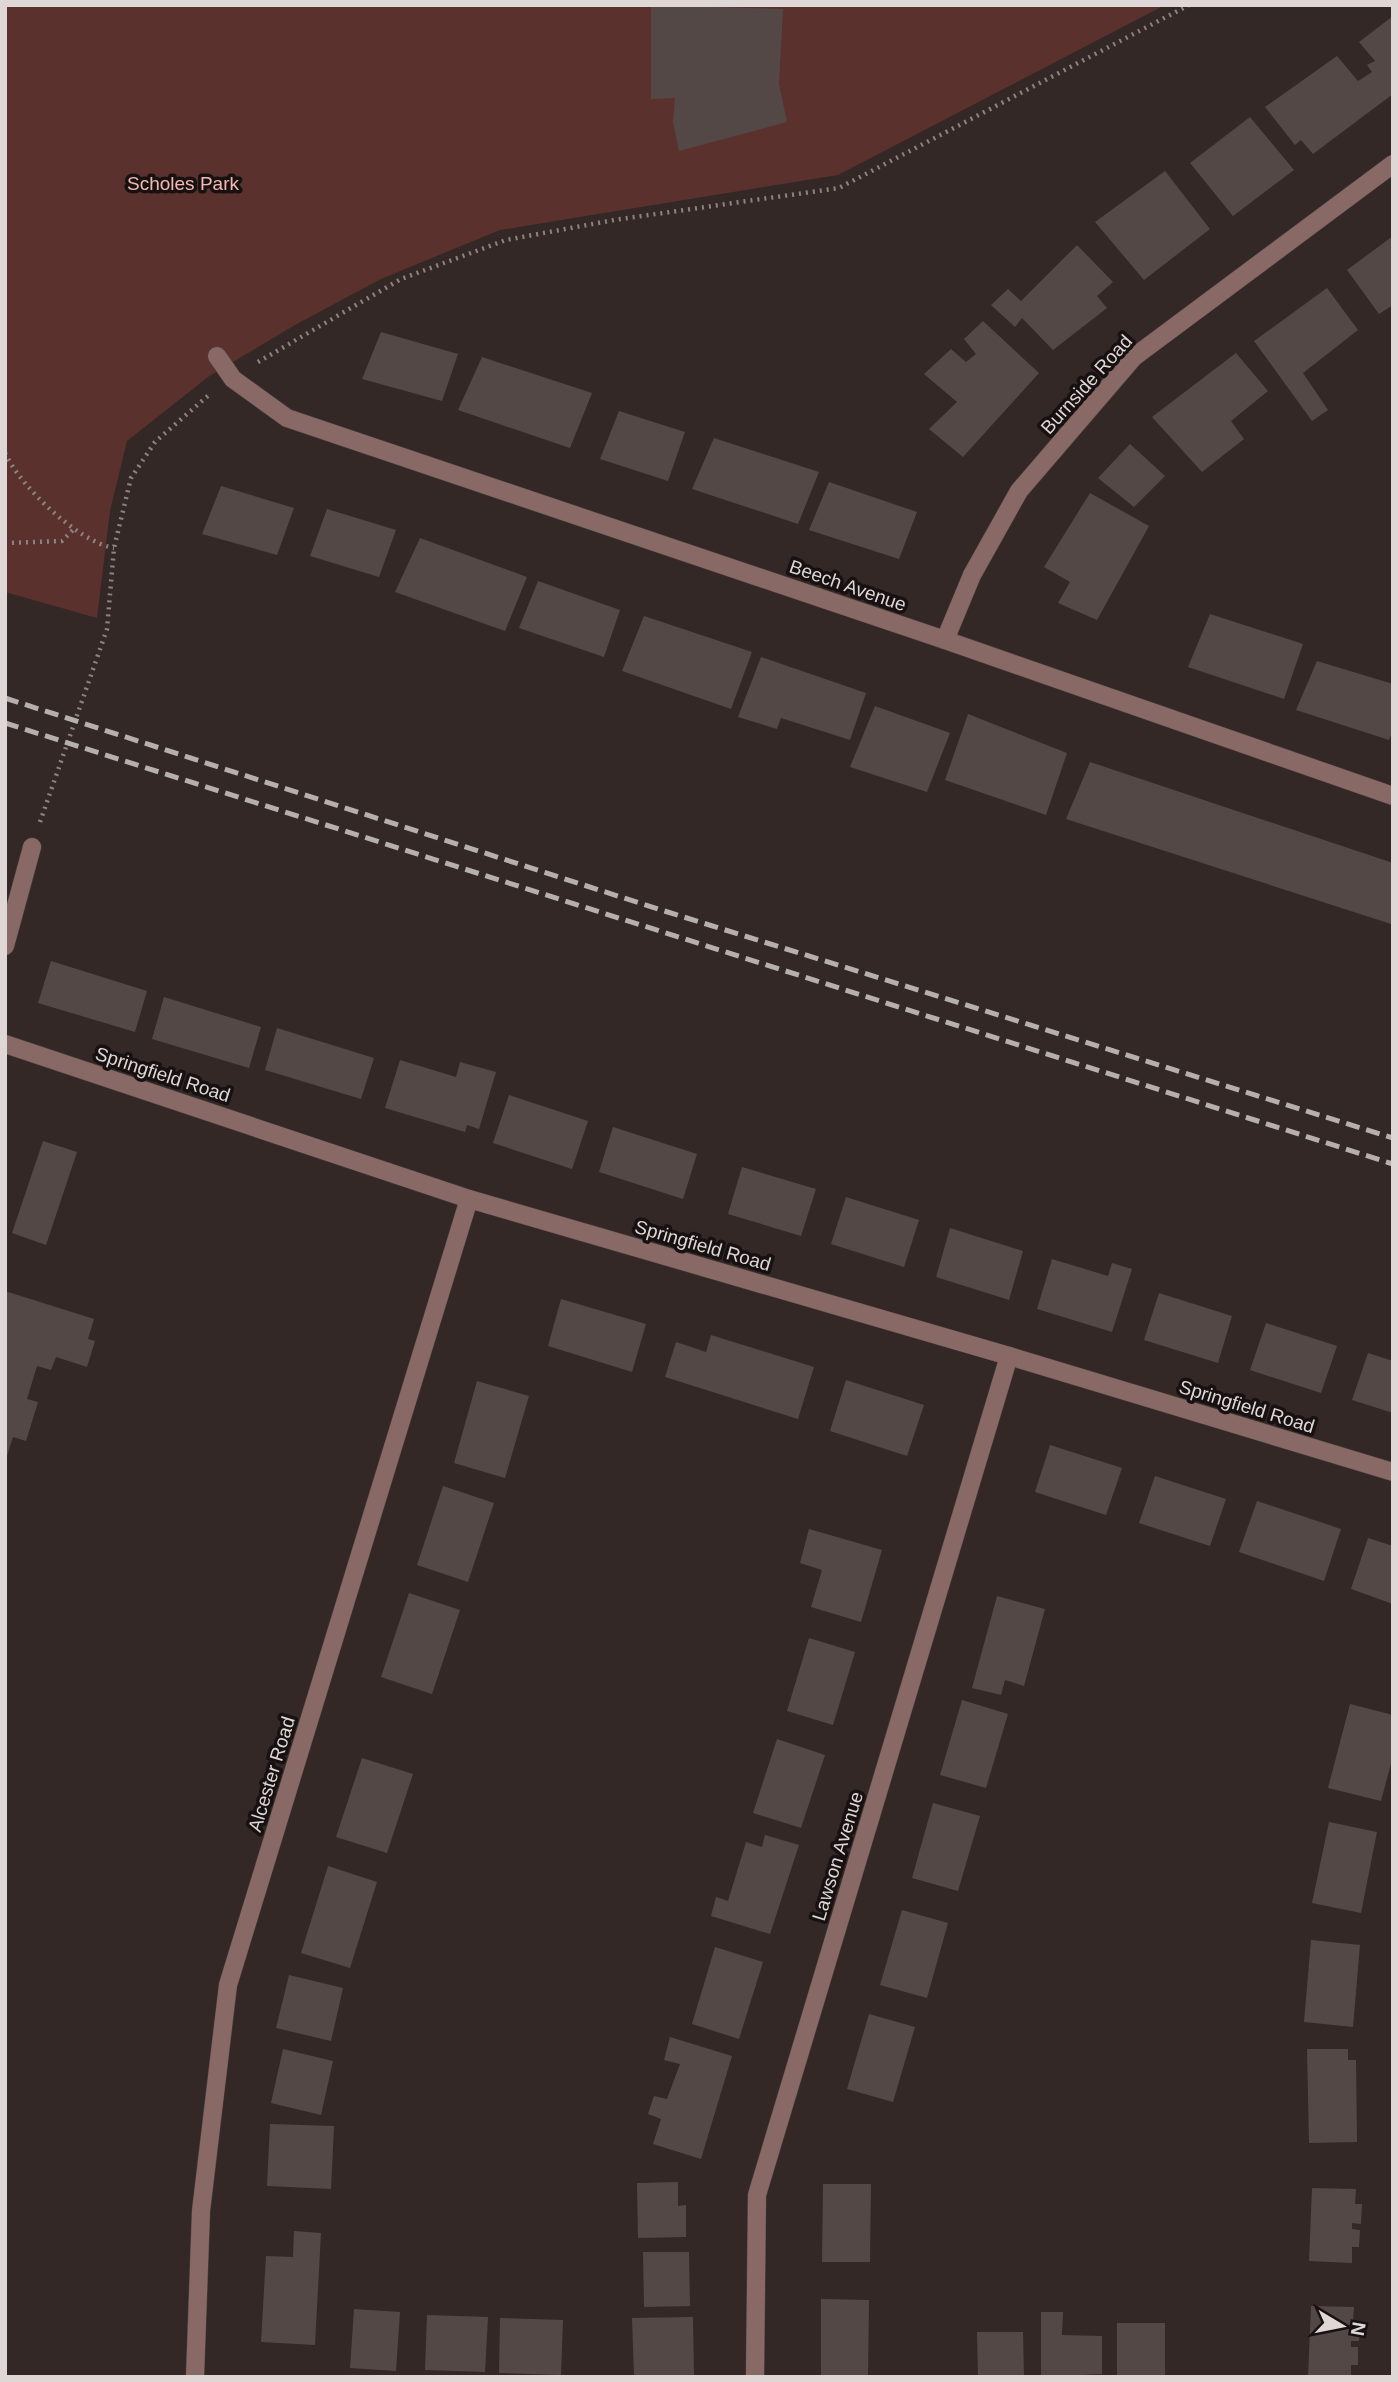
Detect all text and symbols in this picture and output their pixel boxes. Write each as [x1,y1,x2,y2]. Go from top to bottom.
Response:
park label: Scholes Park [127,173,239,194]
street label: Burnside Road [1037,331,1136,438]
street label: Beech Avenue [787,556,909,615]
street label: Springfield Road [93,1043,233,1106]
street label: Springfield Road [632,1216,773,1275]
street label: Springfield Road [1177,1376,1317,1437]
street label: Alcester Road [244,1714,299,1834]
street label: Lawson Avenue [808,1789,867,1923]
north arrow [1307,2291,1377,2361]
text: N [1347,2320,1370,2337]

